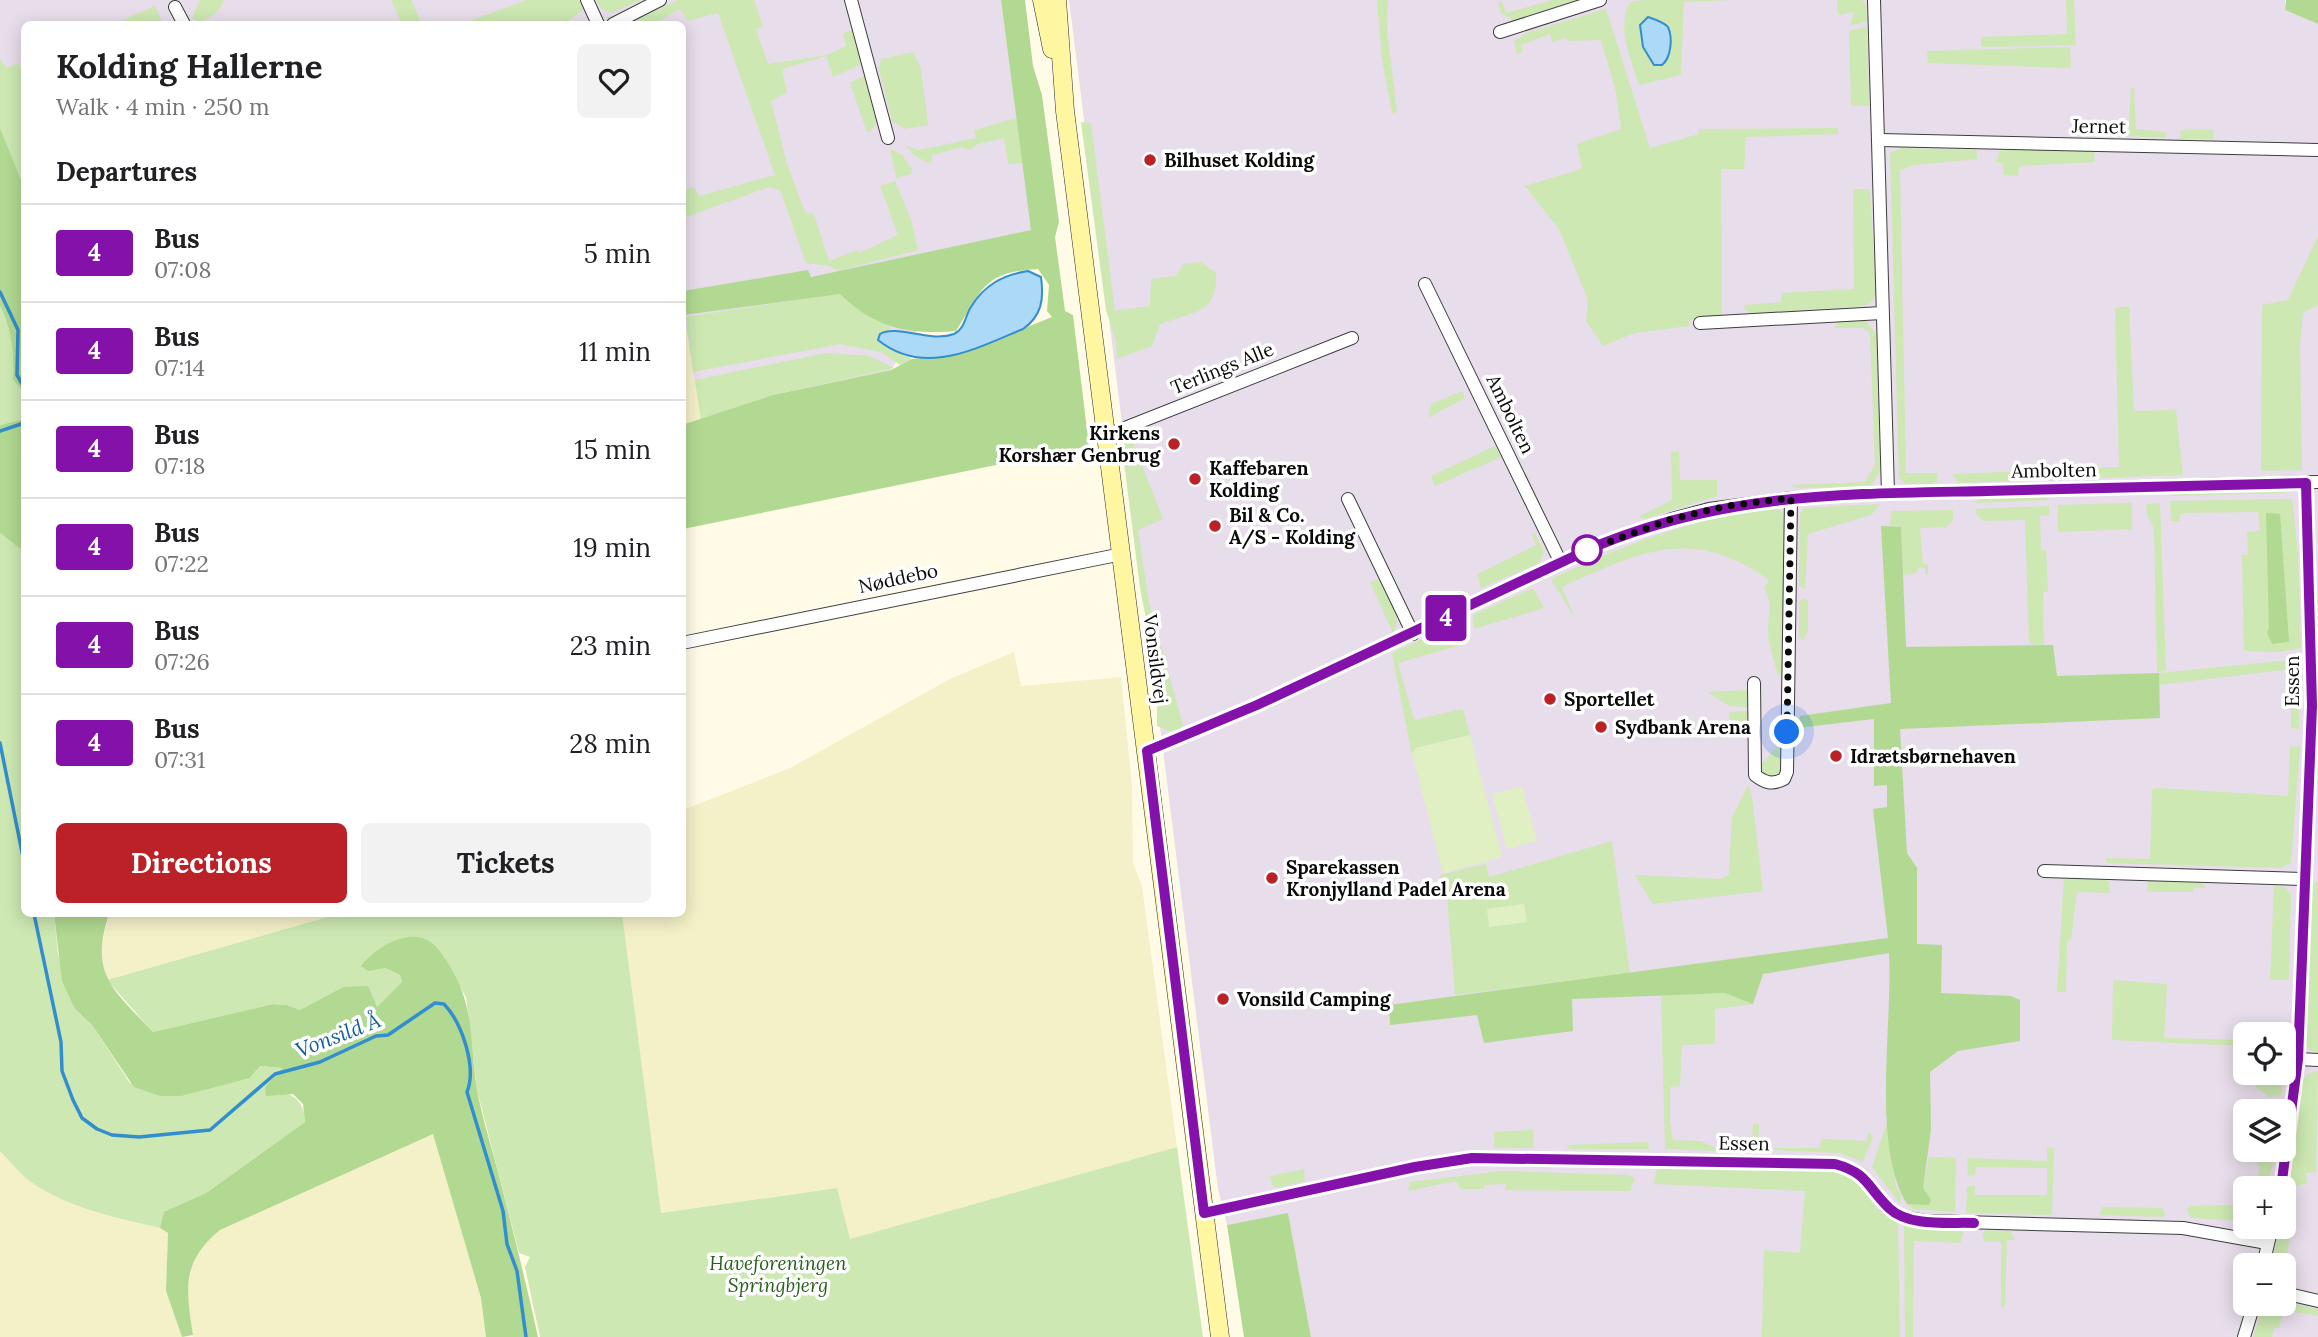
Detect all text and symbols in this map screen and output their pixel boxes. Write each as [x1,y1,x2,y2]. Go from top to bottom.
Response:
button: heart [577,44,651,118]
text: Kolding Hallerne [56,45,323,87]
text: Walk · 4 min · 250 m [56,92,269,121]
street label: Jernet [2071,114,2127,138]
place label: Bilhuset Kolding [1164,148,1315,172]
marker: Bilhuset Kolding [1142,152,1158,168]
text: Departures [56,155,197,188]
text: Bus [154,222,200,255]
text: 4 [88,237,101,268]
text: 5 min [584,237,651,270]
text: 07:08 [154,255,211,284]
text: Bus [154,320,200,353]
text: 4 [88,335,101,366]
text: 11 min [579,335,651,368]
street label: Terlings Alle [1167,337,1277,399]
text: 07:14 [154,353,205,382]
street label: Ambolten [1481,369,1541,458]
text: Bus [154,418,200,451]
place label: Kirkens Korshær Genbrug [998,421,1161,467]
text: 4 [88,433,101,464]
text: 15 min [574,433,651,466]
marker: Kirkens Korshær Genbrug [1166,436,1182,452]
text: 07:18 [154,451,205,480]
place label: Kaffebaren Kolding [1209,456,1309,502]
street label: Ambolten [2010,457,2097,483]
marker: Kaffebaren Kolding [1187,471,1203,487]
place label: Bil & Co. A/S - Kolding [1229,503,1356,550]
text: Bus [154,516,200,549]
marker: Bil & Co. A/S - Kolding [1207,518,1223,534]
text: 4 [88,531,101,562]
text: 19 min [573,531,651,564]
unlabelled marker [1572,535,1602,565]
text: 07:22 [154,549,209,578]
street label: Nøddebo [856,558,940,598]
line badge: 4 [1423,595,1469,641]
text: 4 [1439,602,1453,633]
street label: Vonsildvej [1139,612,1173,705]
text: Bus [154,614,200,647]
text: 4 [88,629,101,660]
text: 23 min [570,629,651,662]
text: 07:26 [154,647,210,676]
street label: Essen [2280,655,2304,707]
place label: Sportellet [1564,687,1656,711]
marker: Sportellet [1542,691,1558,707]
text: Bus [154,712,200,745]
your location [1769,714,1804,749]
place label: Sydbank Arena [1615,715,1751,739]
marker: Sydbank Arena [1593,719,1609,735]
text: 4 [88,727,101,758]
text: 28 min [569,727,651,760]
place label: Idrætsbørnehaven [1850,744,2016,768]
text: 07:31 [154,745,205,774]
marker: Idrætsbørnehaven [1828,748,1844,764]
button: Directions [56,823,347,903]
button: Tickets [361,823,651,903]
place label: Sparekassen Kronjylland Padel Arena [1286,855,1506,901]
marker: Sparekassen Kronjylland Padel Arena [1264,870,1280,886]
place label: Vonsild Camping [1237,987,1392,1011]
marker: Vonsild Camping [1215,991,1231,1007]
water label: Vonsild Å [292,1007,384,1063]
map controls [2233,1022,2296,1316]
button: locate [2233,1022,2296,1085]
button: layers [2233,1099,2296,1162]
street label: Essen [1718,1131,1770,1155]
button: + [2233,1176,2296,1239]
park label: Haveforeningen Springbjerg [709,1251,847,1297]
button: − [2233,1253,2296,1316]

